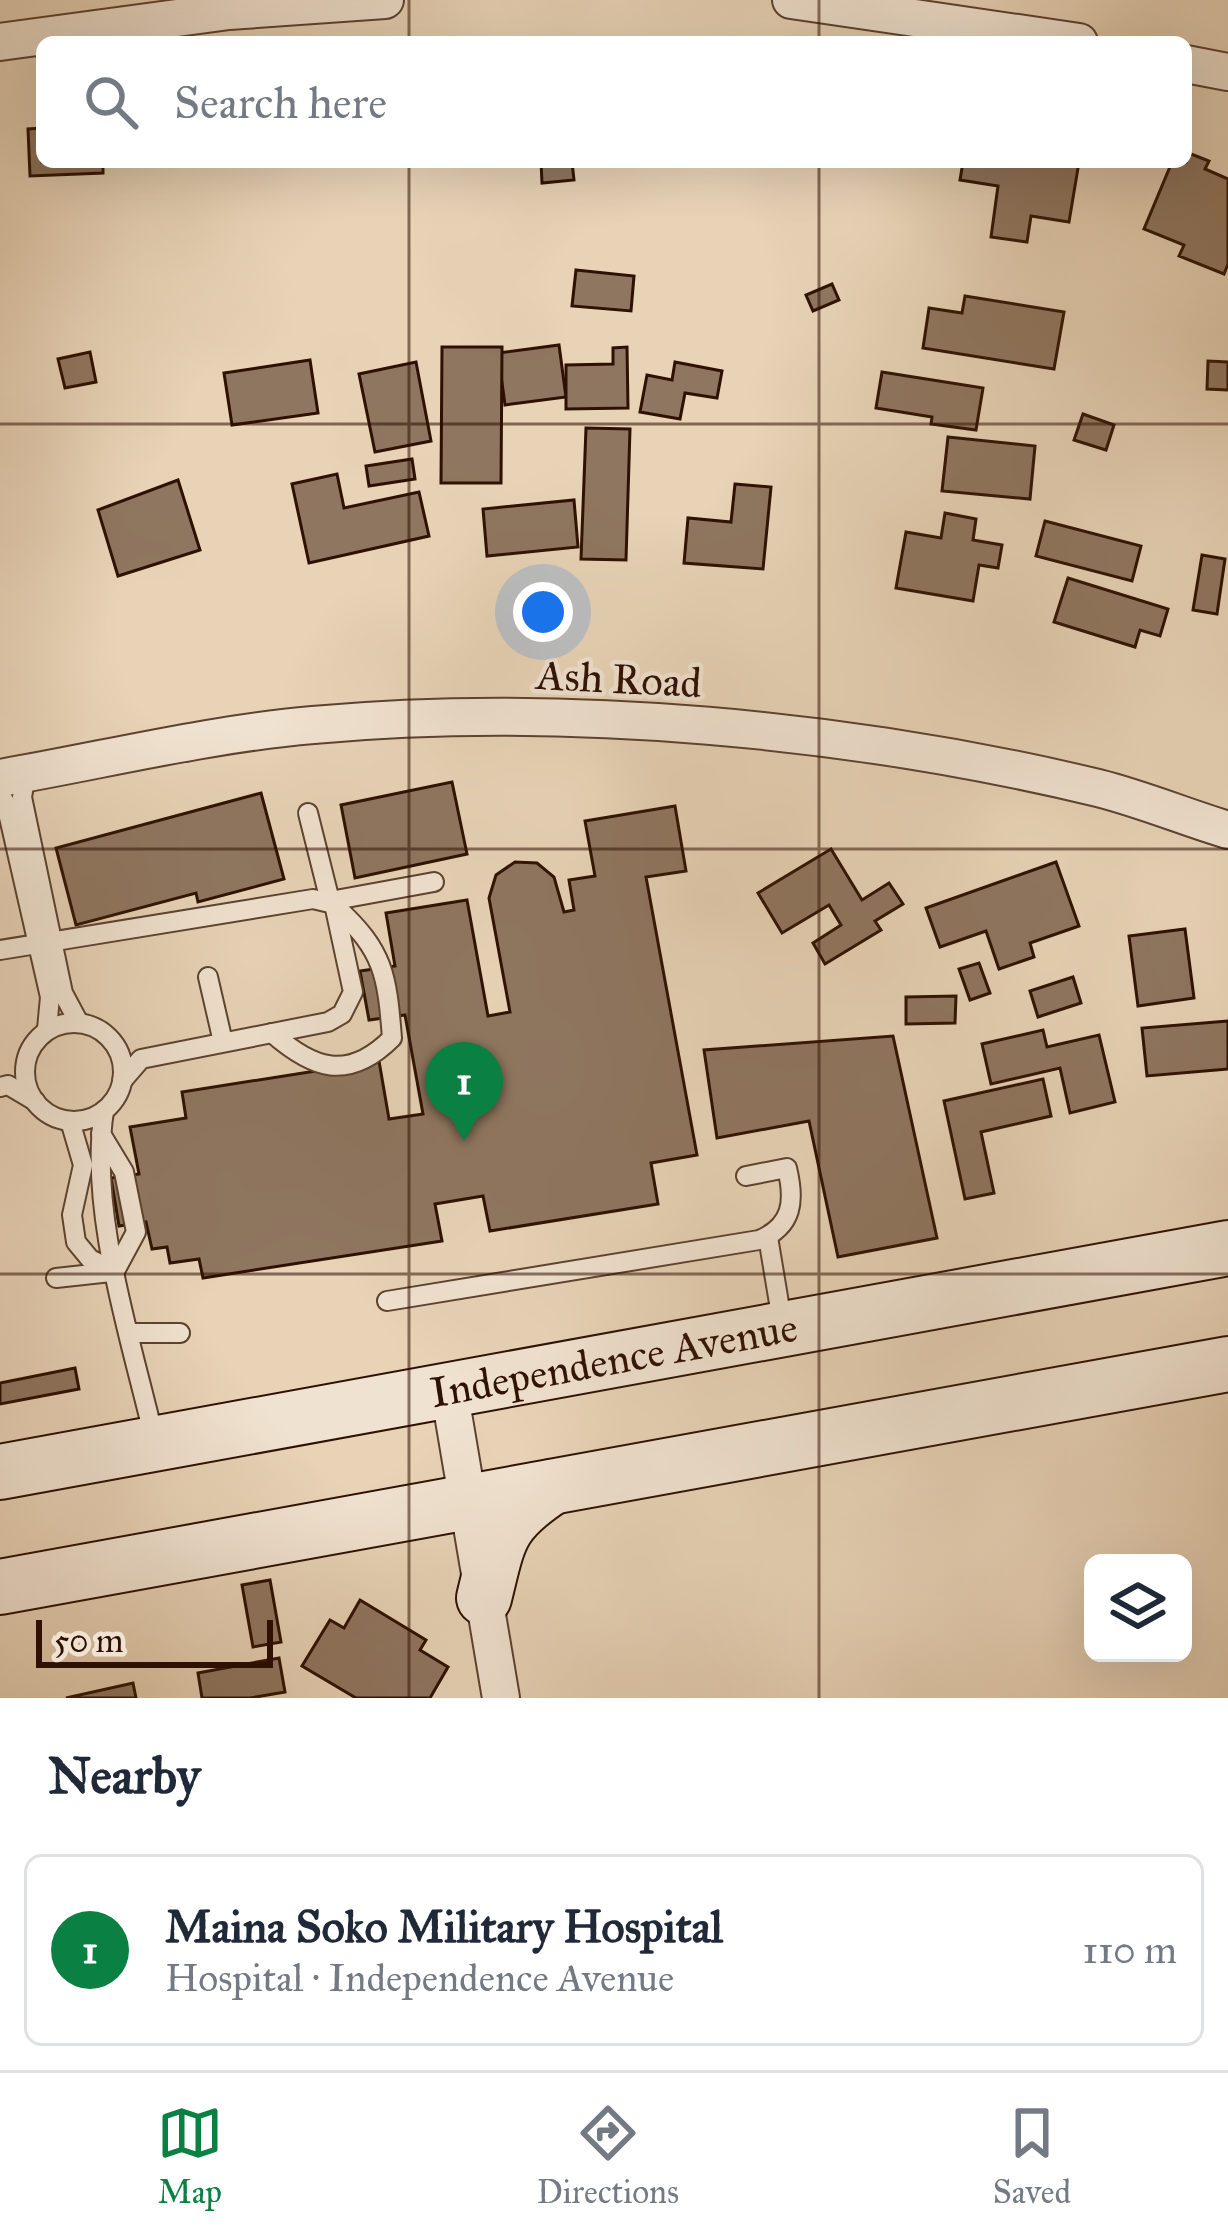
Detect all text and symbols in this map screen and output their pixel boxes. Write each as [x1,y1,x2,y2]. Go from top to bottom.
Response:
search box [36,36,1192,168]
icon: search [78,69,144,135]
text: Search here [174,75,387,130]
your location [513,582,573,642]
street label: Ash Road [533,649,703,709]
pin: 1 [425,1042,503,1141]
street label: Independence Avenue [426,1301,802,1419]
map controls [1084,1554,1192,1662]
button: layers [1084,1554,1192,1662]
scale bar [36,1614,273,1667]
text: 50 m [54,1621,123,1661]
text: Nearby [48,1745,200,1807]
text: Maina Soko Military Hospital [165,1899,723,1954]
text: 1 [82,1926,98,1974]
text: 110 m [1082,1926,1177,1974]
text: Hospital · Independence Avenue [165,1954,674,2002]
tab: Map [157,2100,223,2212]
tab: Directions [537,2100,679,2212]
tab: Saved [993,2100,1071,2212]

